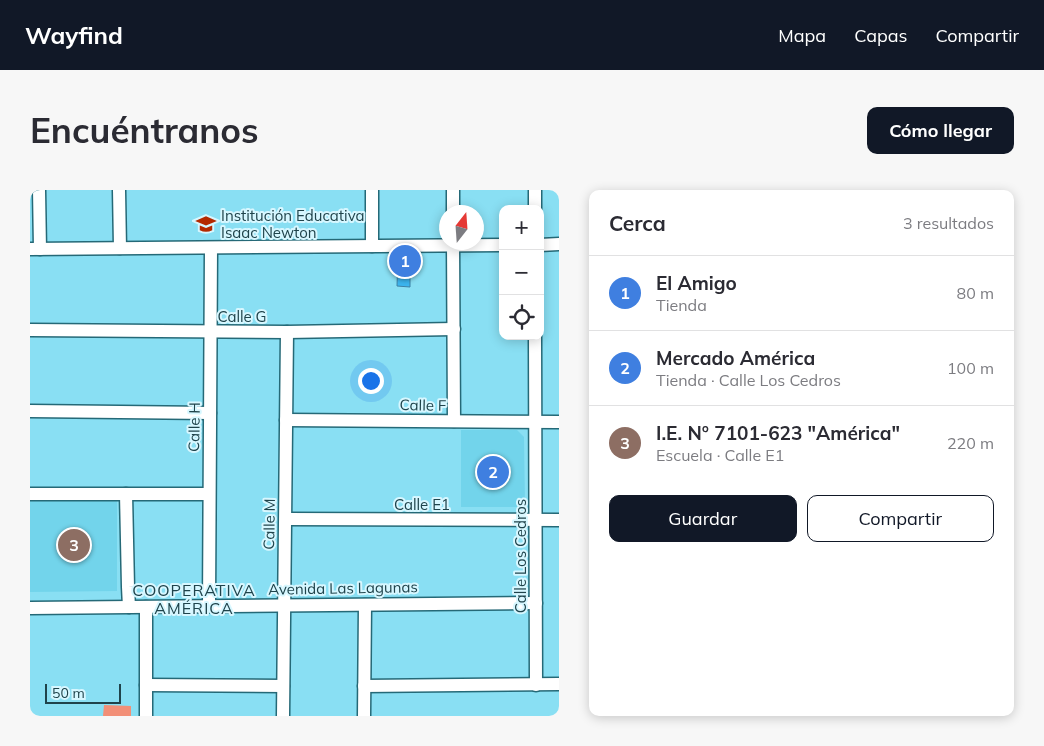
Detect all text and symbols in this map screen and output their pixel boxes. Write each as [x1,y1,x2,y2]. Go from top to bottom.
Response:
text: Wayfind [25,20,123,50]
text: Mapa [778,24,826,47]
text: Capas [854,24,908,47]
text: Compartir [936,24,1019,47]
button: Cómo llegar [867,107,1014,154]
text: Encuéntranos [30,108,259,152]
north arrow [439,205,484,250]
map controls [499,205,544,340]
button: + [499,205,544,250]
place label: Institución Educativa Isaac Newton [221,206,364,242]
text: Cerca [609,210,666,236]
school or university icon: Institución Educativa Isaac Newton [195,213,217,235]
text: 3 resultados [903,213,994,233]
pin: 1 [389,242,421,280]
button: − [499,250,544,295]
text: El Amigo [656,271,737,295]
text: 1 [620,283,630,303]
text: 80 m [957,283,994,303]
button: locate [499,295,544,340]
text: Tienda [656,295,707,315]
street label: Calle G [217,307,267,326]
text: Mercado América [656,346,815,370]
text: 2 [620,358,630,378]
text: 100 m [947,358,994,378]
your location [358,368,384,394]
text: Tienda · Calle Los Cedros [656,370,841,390]
street label: Calle F [400,395,446,415]
street label: Calle H [184,402,204,452]
text: I.E. N° 7101-623 "América" [656,421,900,445]
text: 3 [620,433,630,453]
text: 220 m [947,433,994,453]
text: Escuela · Calle E1 [656,445,784,465]
pin: 2 [477,453,509,491]
street label: Calle E1 [394,495,450,514]
button: Guardar [609,495,797,542]
button: Compartir [807,495,994,542]
street label: Calle M [259,498,279,550]
street label: Calle Los Cedros [511,499,530,613]
pin: 3 [58,526,90,564]
street label: Avenida Las Lagunas [268,577,418,599]
district label: COOPERATIVA AMÉRICA [132,580,256,618]
scale bar [45,681,121,704]
text: 50 m [52,684,85,702]

